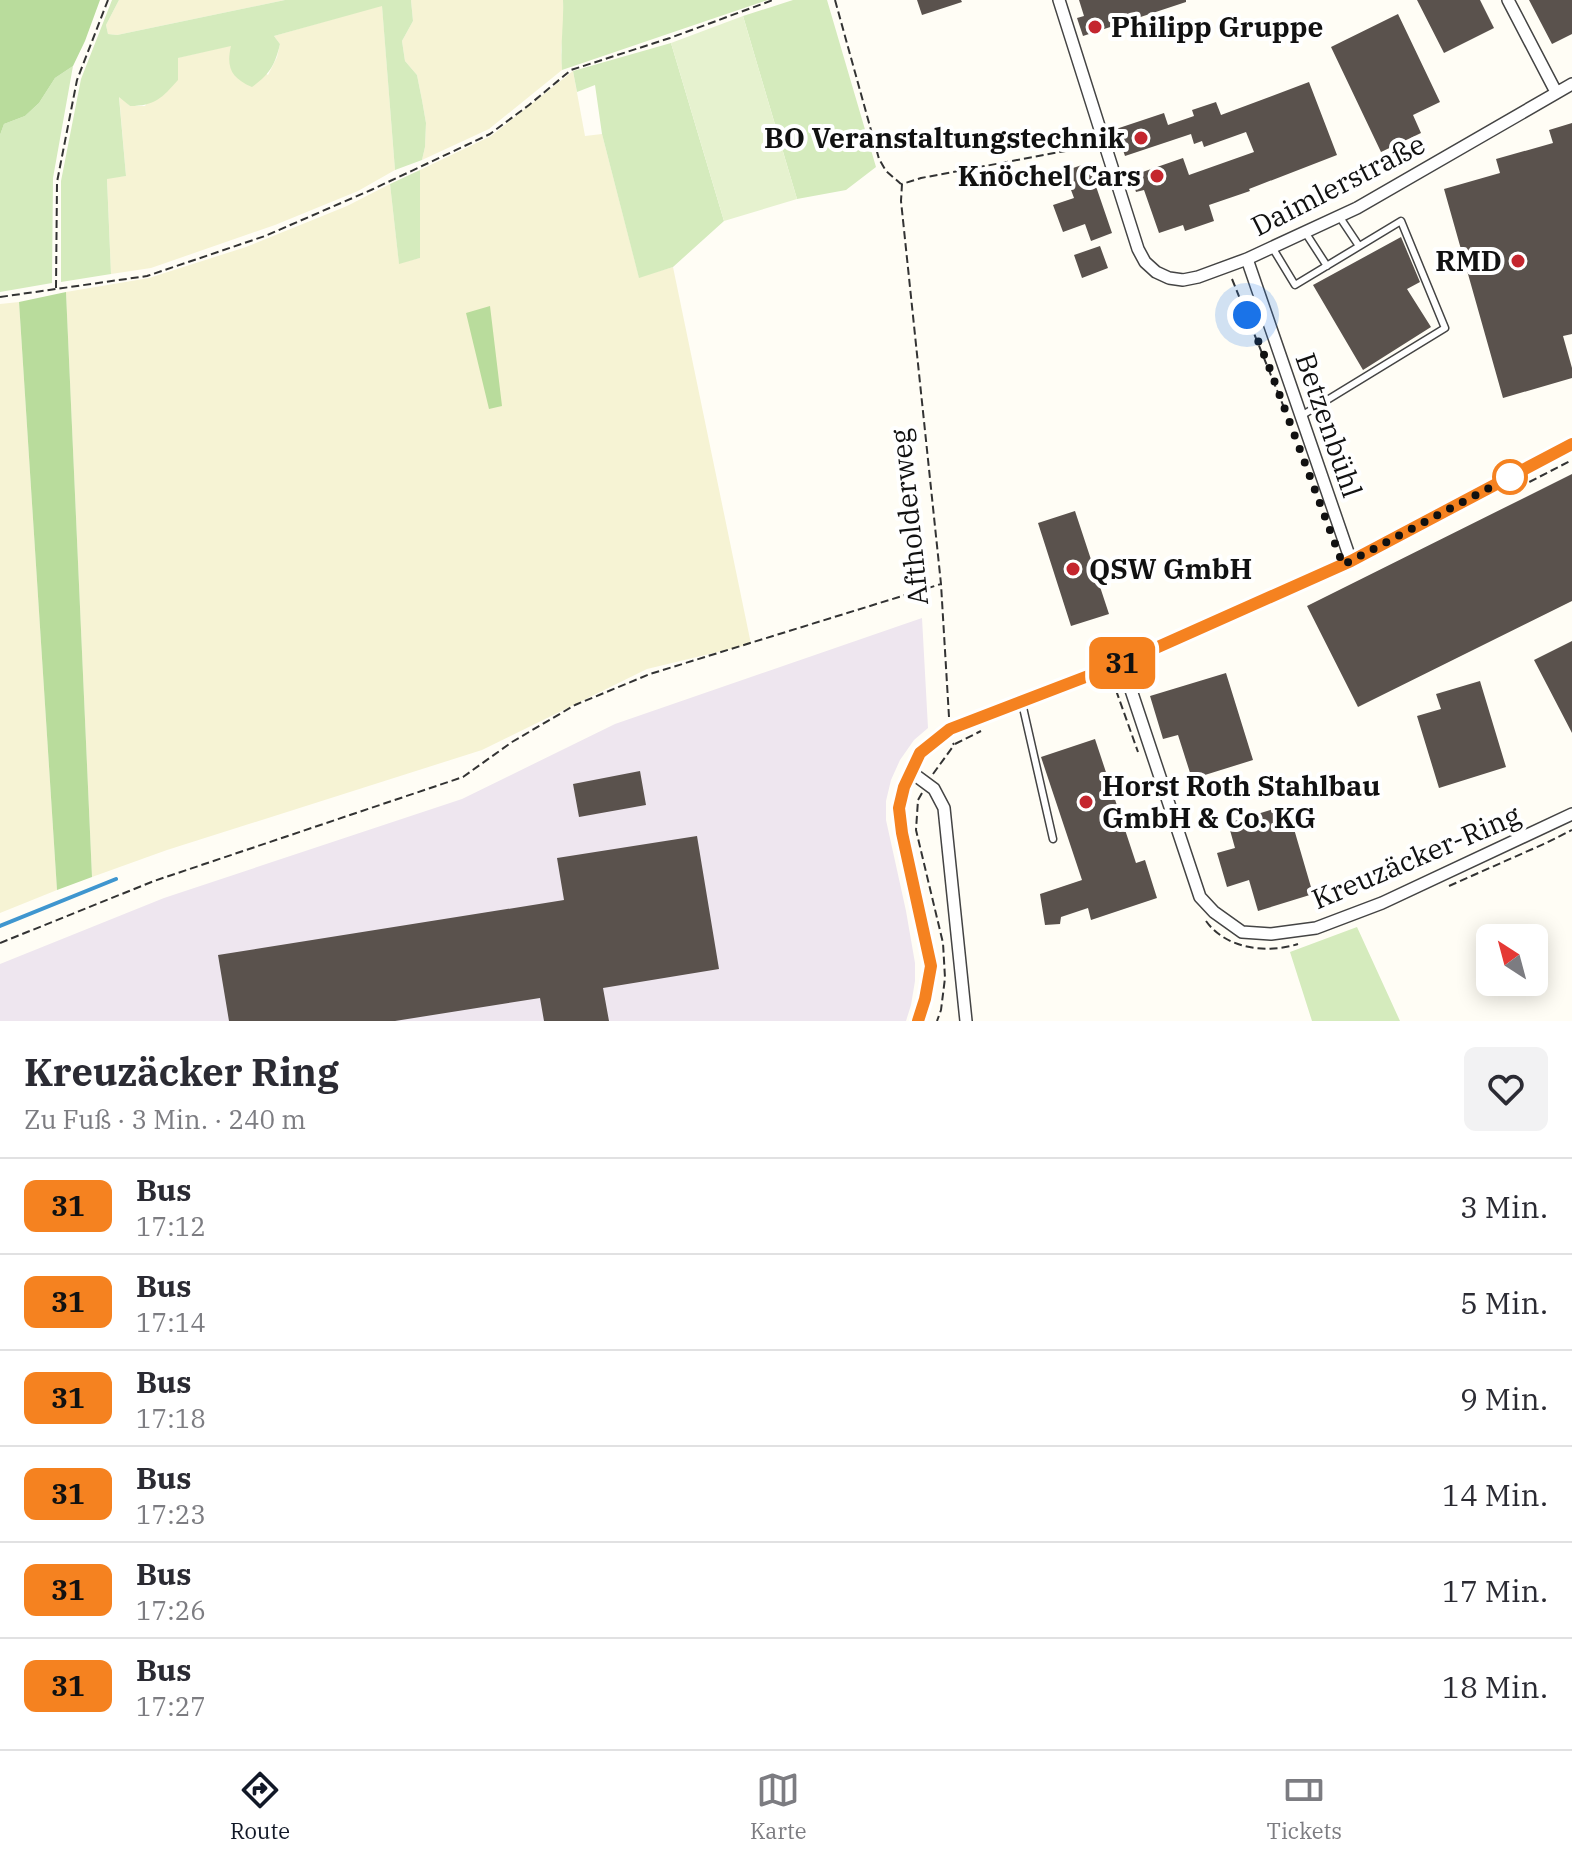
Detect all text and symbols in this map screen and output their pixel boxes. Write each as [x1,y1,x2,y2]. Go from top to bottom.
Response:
place label: Philipp Gruppe [1111,8,1323,45]
marker: Philipp Gruppe [1086,18,1104,36]
place label: BO Veranstaltungstechnik [764,119,1126,156]
street label: Daimlerstraße [1245,125,1431,244]
marker: BO Veranstaltungstechnik [1132,129,1150,147]
place label: Knöchel Cars [958,157,1141,194]
marker: Knöchel Cars [1148,167,1166,185]
place label: RMD [1435,242,1502,279]
marker: RMD [1509,252,1527,270]
your location [1227,295,1267,335]
street label: Betzenbühl [1287,348,1371,502]
street label: Aftholderweg [881,427,936,607]
unlabelled marker [1493,460,1527,494]
place label: QSW GmbH [1089,550,1252,587]
marker: QSW GmbH [1064,560,1082,578]
line badge: 31 [1086,637,1158,689]
text: 31 [1105,644,1139,681]
place label: Horst Roth Stahlbau GmbH & Co. KG [1102,767,1380,836]
marker: Horst Roth Stahlbau GmbH & Co. KG [1077,793,1095,811]
street label: Kreuzäcker-Ring [1306,796,1526,917]
north arrow [1476,924,1548,996]
map controls [1476,924,1548,996]
text: Kreuzäcker Ring [24,1047,339,1096]
button: heart [1464,1047,1548,1131]
text: Zu Fuß · 3 Min. · 240 m [24,1102,306,1136]
text: Bus [136,1170,191,1209]
text: 31 [51,1187,85,1224]
text: 3 Min. [1460,1187,1548,1226]
text: 17:12 [136,1209,206,1243]
text: Bus [136,1266,191,1305]
text: 31 [51,1283,85,1320]
text: 5 Min. [1460,1283,1548,1322]
text: 17:14 [136,1305,206,1339]
text: Bus [136,1362,191,1401]
text: 31 [51,1379,85,1416]
text: 9 Min. [1460,1379,1548,1418]
text: 17:18 [136,1401,206,1435]
text: Bus [136,1458,191,1497]
text: 31 [51,1475,85,1512]
text: 14 Min. [1442,1475,1548,1514]
text: 17:23 [136,1497,206,1531]
text: Bus [136,1554,191,1593]
text: 31 [51,1571,85,1608]
text: 17 Min. [1442,1571,1548,1610]
text: 17:26 [136,1593,206,1627]
text: Bus [136,1650,191,1689]
text: 31 [51,1667,85,1704]
text: 18 Min. [1442,1667,1548,1706]
text: 17:27 [136,1689,206,1723]
tab: Route [230,1768,290,1845]
tab: Karte [750,1768,807,1845]
tab: Tickets [1267,1768,1342,1845]

